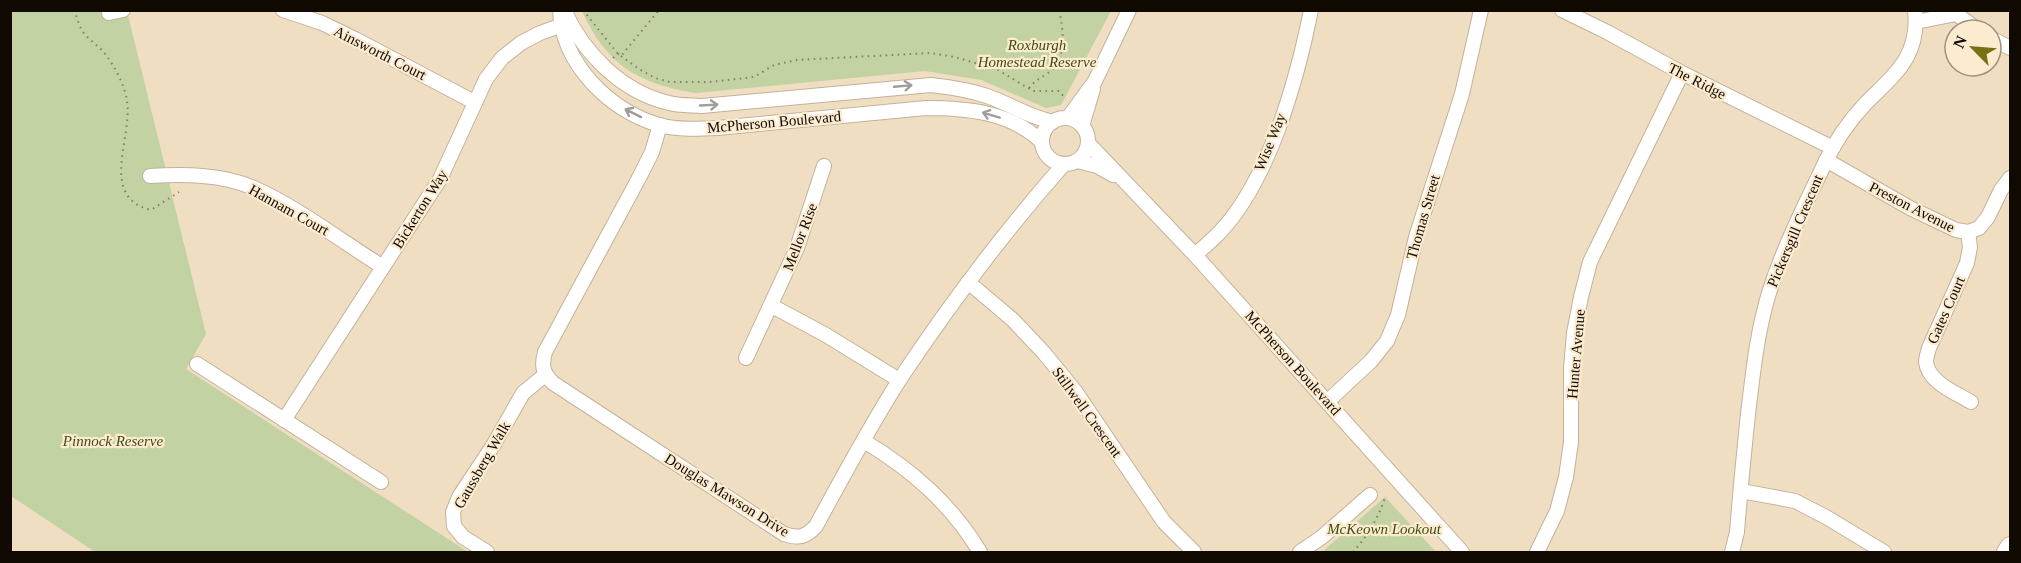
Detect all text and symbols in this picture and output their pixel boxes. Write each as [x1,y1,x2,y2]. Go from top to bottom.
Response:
north arrow [1943,18,2003,78]
street label: Ainsworth Court [331,23,429,83]
text: N [1950,33,1970,51]
park label: Roxburgh Homestead Reserve [977,37,1097,70]
street label: The Ridge [1665,60,1729,103]
one-way arrow [892,80,912,91]
one-way arrow [698,100,718,111]
one-way arrow [624,107,642,118]
street label: McPherson Boulevard [706,108,842,136]
one-way arrow [982,109,1001,120]
street label: Wise Way [1251,110,1289,173]
street label: Bickerton Way [389,166,451,251]
street label: Thomas Street [1403,172,1443,261]
street label: Pickersgill Crescent [1764,172,1826,290]
street label: Preston Avenue [1867,179,1958,235]
street label: Hannam Court [246,181,332,239]
street label: Mellor Rise [780,201,820,273]
street label: Gates Court [1924,273,1968,346]
street label: McPherson Boulevard [1242,308,1344,419]
street label: Hunter Avenue [1564,308,1588,400]
street label: Stillwell Crescent [1049,364,1125,461]
street label: Gaussberg Walk [451,418,514,511]
park label: Pinnock Reserve [62,433,164,449]
street label: Douglas Mawson Drive [662,450,792,540]
park label: McKeown Lookout [1326,521,1442,537]

